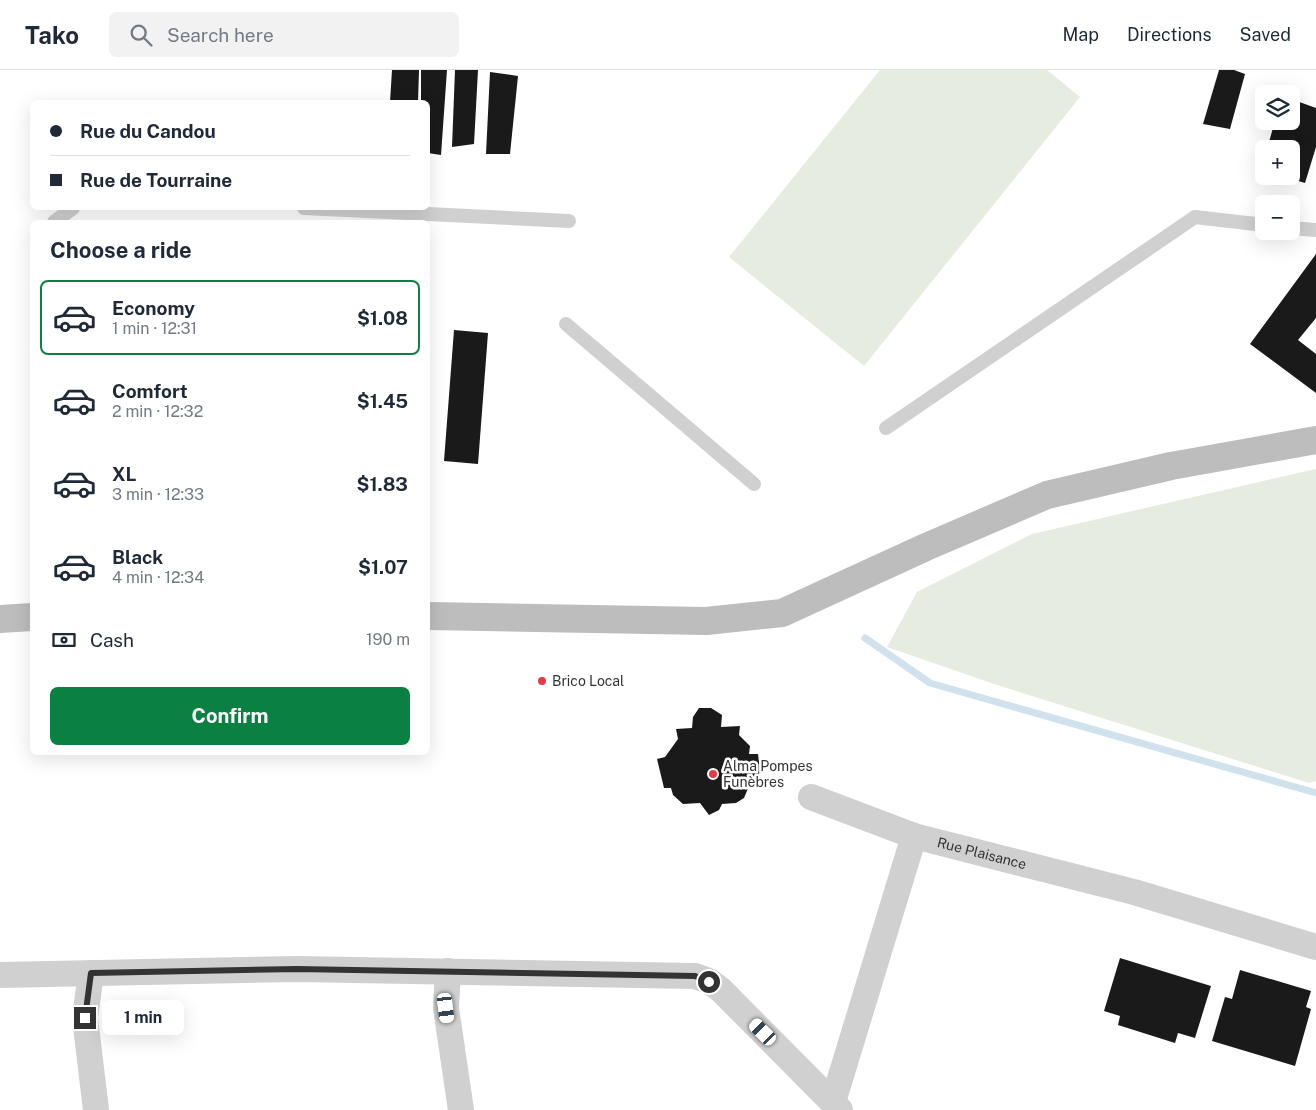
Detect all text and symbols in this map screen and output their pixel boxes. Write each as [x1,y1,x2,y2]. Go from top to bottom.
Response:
search box [109,12,459,57]
text: Tako [25,21,79,49]
icon: search [127,21,155,49]
text: Search here [167,24,274,46]
text: Map [1062,24,1099,45]
text: Directions [1127,24,1212,45]
text: Saved [1240,24,1291,45]
map controls [1255,85,1300,240]
button: layers [1255,85,1300,130]
text: Rue du Candou [80,120,216,142]
button: + [1255,140,1300,185]
text: Rue de Tourraine [80,169,232,191]
button: − [1255,195,1300,240]
text: Choose a ride [50,237,192,263]
icon: car [52,295,97,340]
text: Economy [112,297,195,319]
text: $1.08 [357,307,408,329]
text: 1 min · 12:31 [112,319,197,338]
icon: car [52,378,97,423]
text: Comfort [112,380,188,402]
text: $1.45 [357,390,408,412]
text: 2 min · 12:32 [112,402,203,421]
icon: car [52,461,97,506]
text: XL [112,463,137,485]
text: $1.83 [356,473,408,495]
text: 3 min · 12:33 [112,485,204,504]
icon: car [52,544,97,589]
text: Black [112,546,163,568]
text: $1.07 [358,556,408,578]
text: 4 min · 12:34 [112,568,204,587]
icon: cash [50,626,78,654]
text: Cash [90,629,134,651]
text: 190 m [366,630,410,649]
place label: Brico Local [552,673,624,689]
marker: Brico Local [536,675,548,687]
button: Confirm [50,687,410,745]
place label: Alma Pompes Funèbres [723,758,812,790]
marker: Alma Pompes Funèbres [707,768,719,780]
street label: Rue Plaisance [935,834,1028,872]
route start [698,971,720,993]
car [436,992,455,1024]
callout: 1 min [102,1000,185,1036]
route end [74,1007,96,1029]
text: 1 min [124,1008,162,1027]
car [747,1016,778,1048]

